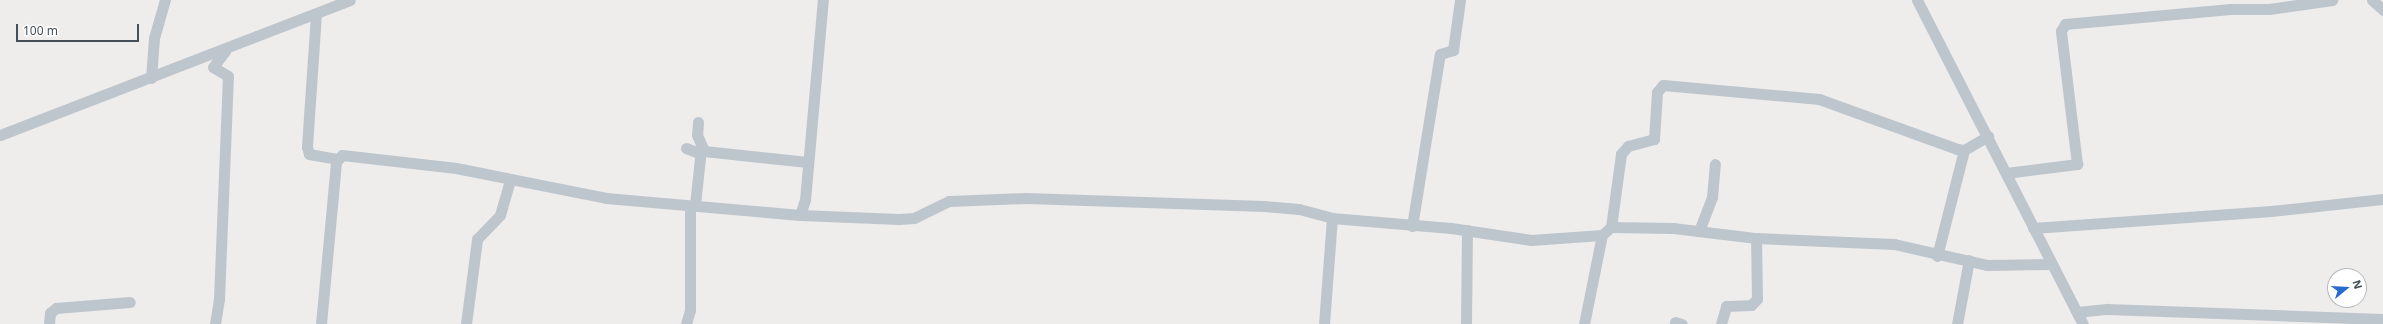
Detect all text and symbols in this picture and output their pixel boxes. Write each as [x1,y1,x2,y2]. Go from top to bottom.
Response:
scale bar [18,16,141,42]
text: 100 m [23,22,58,39]
north arrow [2327,268,2367,308]
text: N [2349,278,2366,291]

